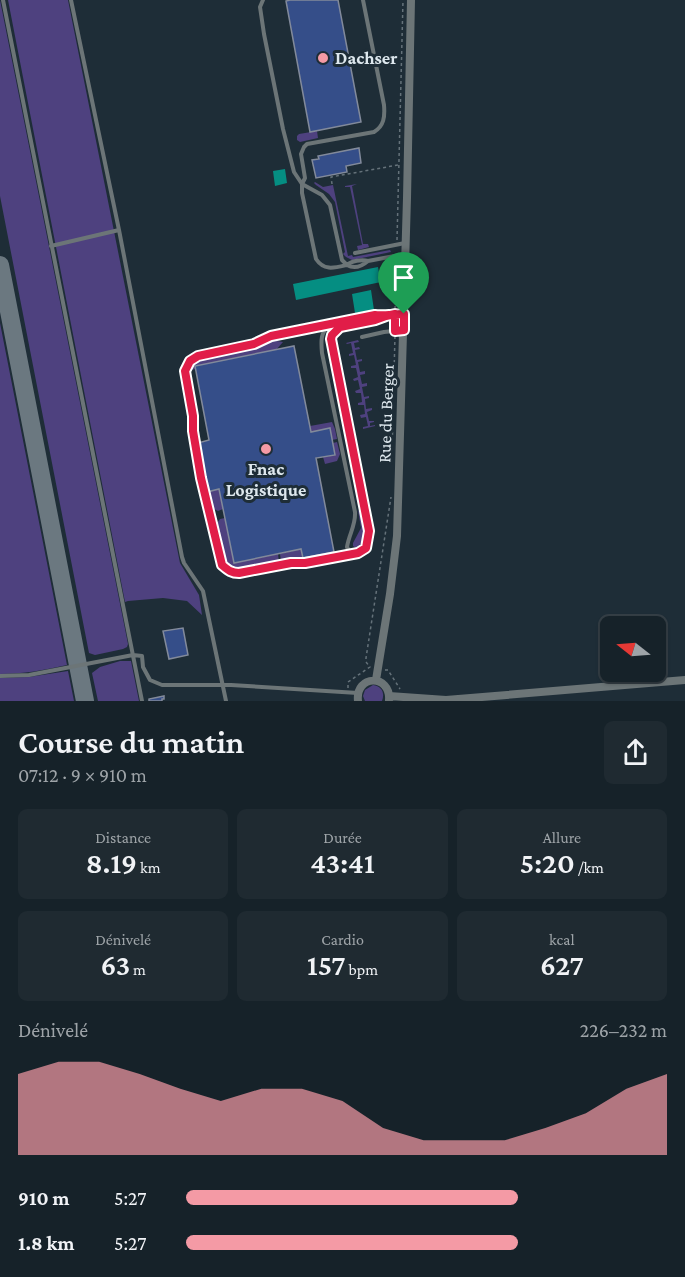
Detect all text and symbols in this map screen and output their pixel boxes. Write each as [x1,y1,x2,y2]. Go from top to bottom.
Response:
place label: Dachser [335,48,397,68]
marker: Dachser [316,51,330,65]
pin [378,252,429,314]
icon: arrive [387,261,420,294]
street label: Rue du Berger [374,362,398,463]
marker: Fnac Logistique [259,442,273,456]
place label: Fnac Logistique [226,459,306,500]
north arrow [600,616,666,682]
map controls [600,616,666,682]
button: share [604,721,667,784]
text: Course du matin [18,723,244,760]
text: 07:12 · 9 × 910 m [18,764,147,786]
text: Distance [95,829,151,846]
text: Durée [323,829,362,846]
text: Allure [543,829,581,846]
text: 8.19 [86,846,137,879]
text: 43:41 [310,846,375,879]
text: 5:20 [520,846,575,879]
text: km [137,859,161,876]
text: /km [575,859,604,876]
text: Dénivelé [95,931,151,948]
text: Cardio [321,931,364,948]
text: kcal [549,931,575,948]
text: 63 [100,948,130,981]
text: 157 [307,948,346,981]
text: 627 [540,948,584,981]
text: m [130,961,146,978]
text: bpm [346,961,378,978]
text: Dénivelé [18,1019,88,1041]
text: 226–232 m [580,1019,667,1041]
text: 910 m [18,1187,69,1209]
text: 5:27 [114,1187,146,1209]
text: 1.8 km [18,1232,74,1254]
text: 5:27 [114,1232,146,1254]

